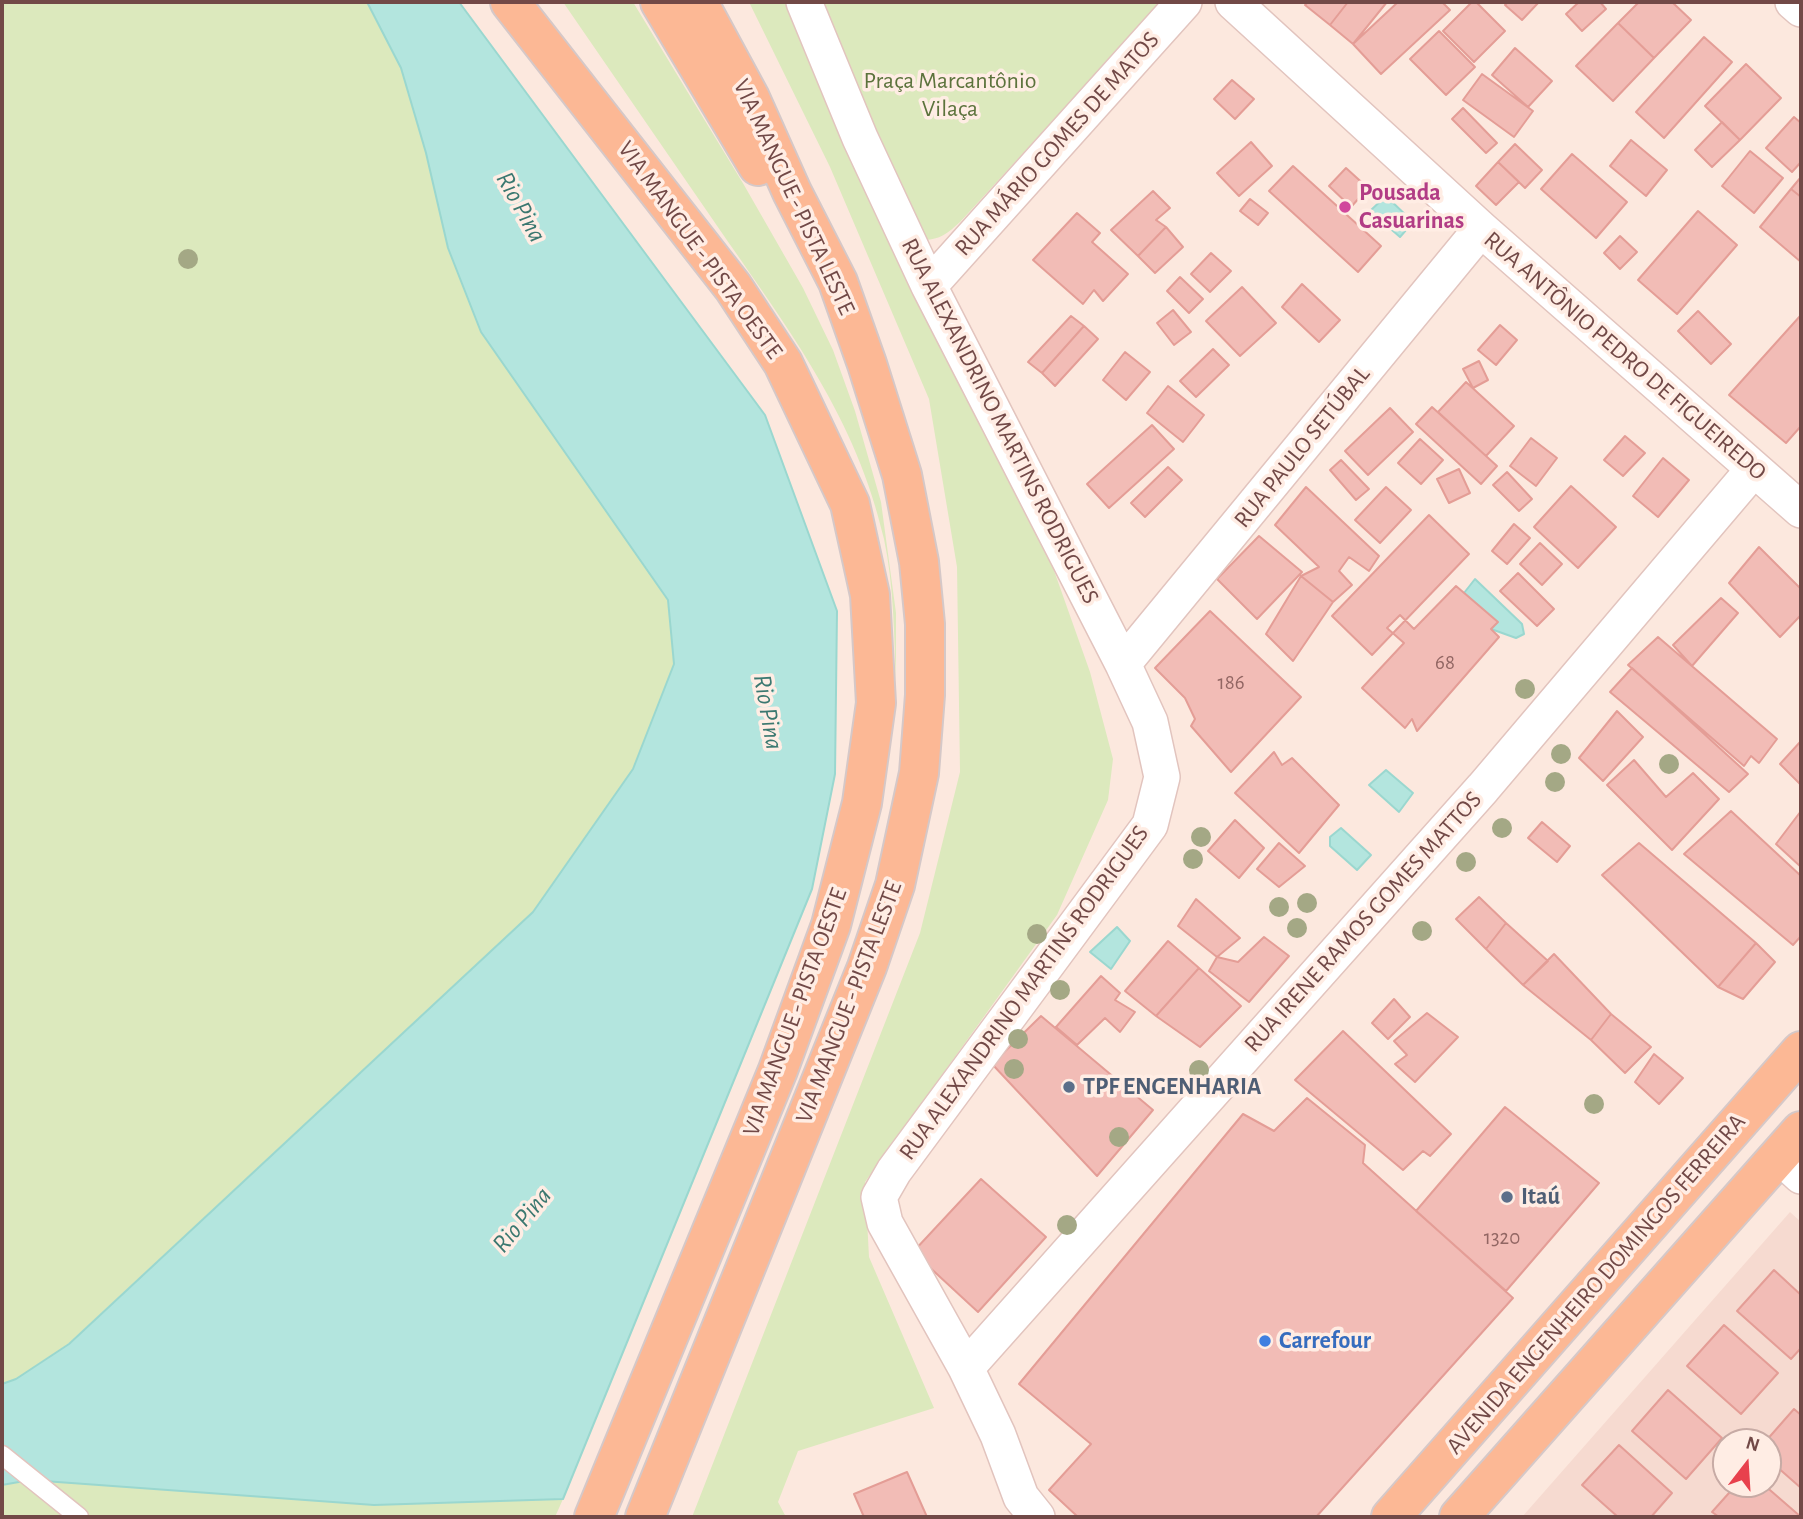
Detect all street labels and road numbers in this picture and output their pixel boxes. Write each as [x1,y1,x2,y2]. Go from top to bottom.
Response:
street label: RUA MÁRIO GOMES DE MATOS [949,26,1165,262]
street label: VIA MANGUE - PISTA LESTE [727,75,861,319]
street label: VIA MANGUE - PISTA OESTE [611,136,789,364]
street label: RUA ANTÔNIO PEDRO DE FIGUEIREDO [1478,225,1772,487]
street label: RUA ALEXANDRINO MARTINS RODRIGUES [895,233,1105,609]
street label: RUA PAULO SETÚBAL [1228,360,1376,534]
street label: RUA IRENE RAMOS GOMES MATTOS [1238,786,1488,1058]
street label: RUA ALEXANDRINO MARTINS RODRIGUES [893,820,1155,1166]
street label: VIA MANGUE - PISTA LESTE [790,877,908,1127]
street label: VIA MANGUE - PISTA OESTE [737,884,853,1140]
street label: AVENIDA ENGENHEIRO DOMINGOS FERREIRA [1440,1108,1752,1460]

